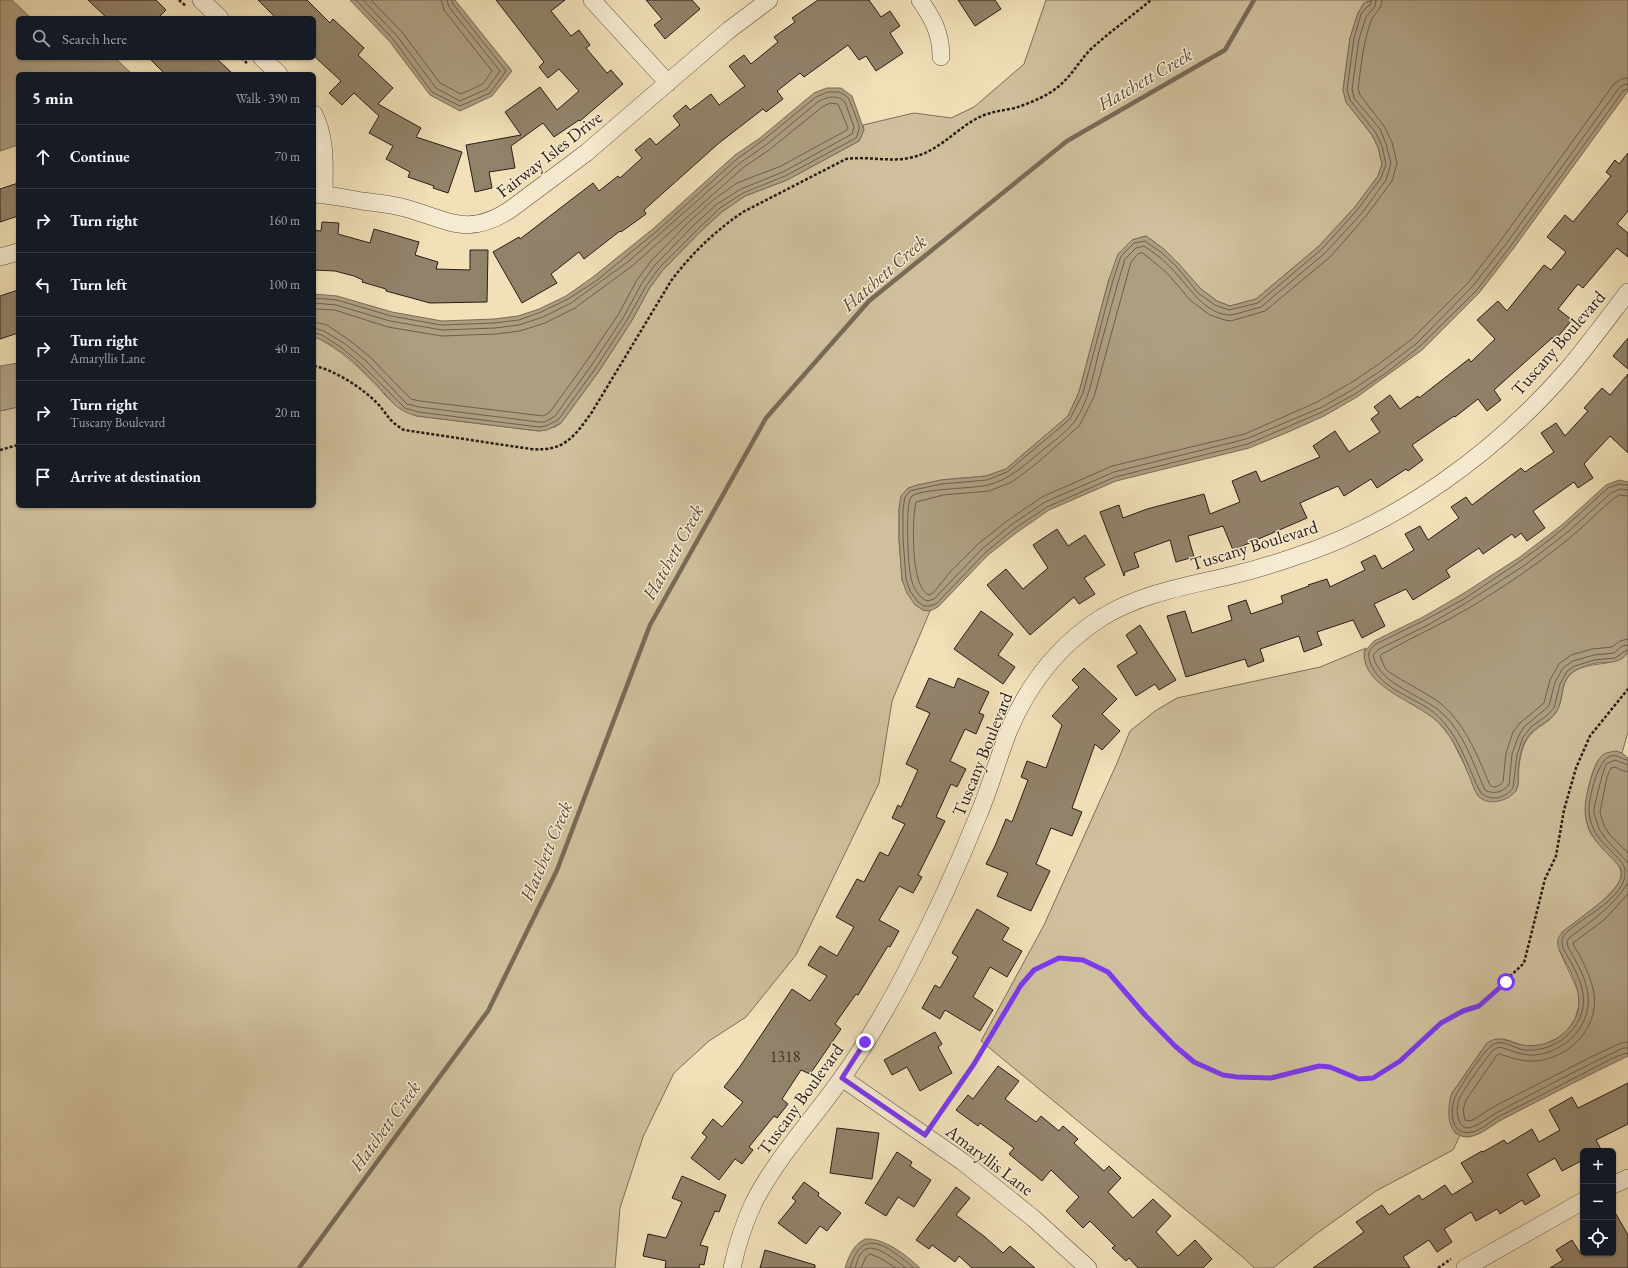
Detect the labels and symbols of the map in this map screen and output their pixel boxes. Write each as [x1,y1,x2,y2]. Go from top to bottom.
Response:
water label: Hatchett Creek [1092,42,1197,117]
street label: Fairway Isles Drive [491,106,607,202]
water label: Hatchett Creek [835,229,932,318]
street label: Tuscany Boulevard [1506,285,1611,400]
water label: Hatchett Creek [636,499,710,605]
street label: Tuscany Boulevard [1187,514,1321,575]
street label: Tuscany Boulevard [947,688,1018,820]
water label: Hatchett Creek [513,797,578,905]
route start [1497,973,1515,991]
route end [856,1033,874,1051]
street label: Tuscany Boulevard [752,1038,849,1159]
house number: 1318 [770,1046,801,1067]
water label: Hatchett Creek [343,1076,426,1177]
street label: Amaryllis Lane [941,1119,1039,1201]

